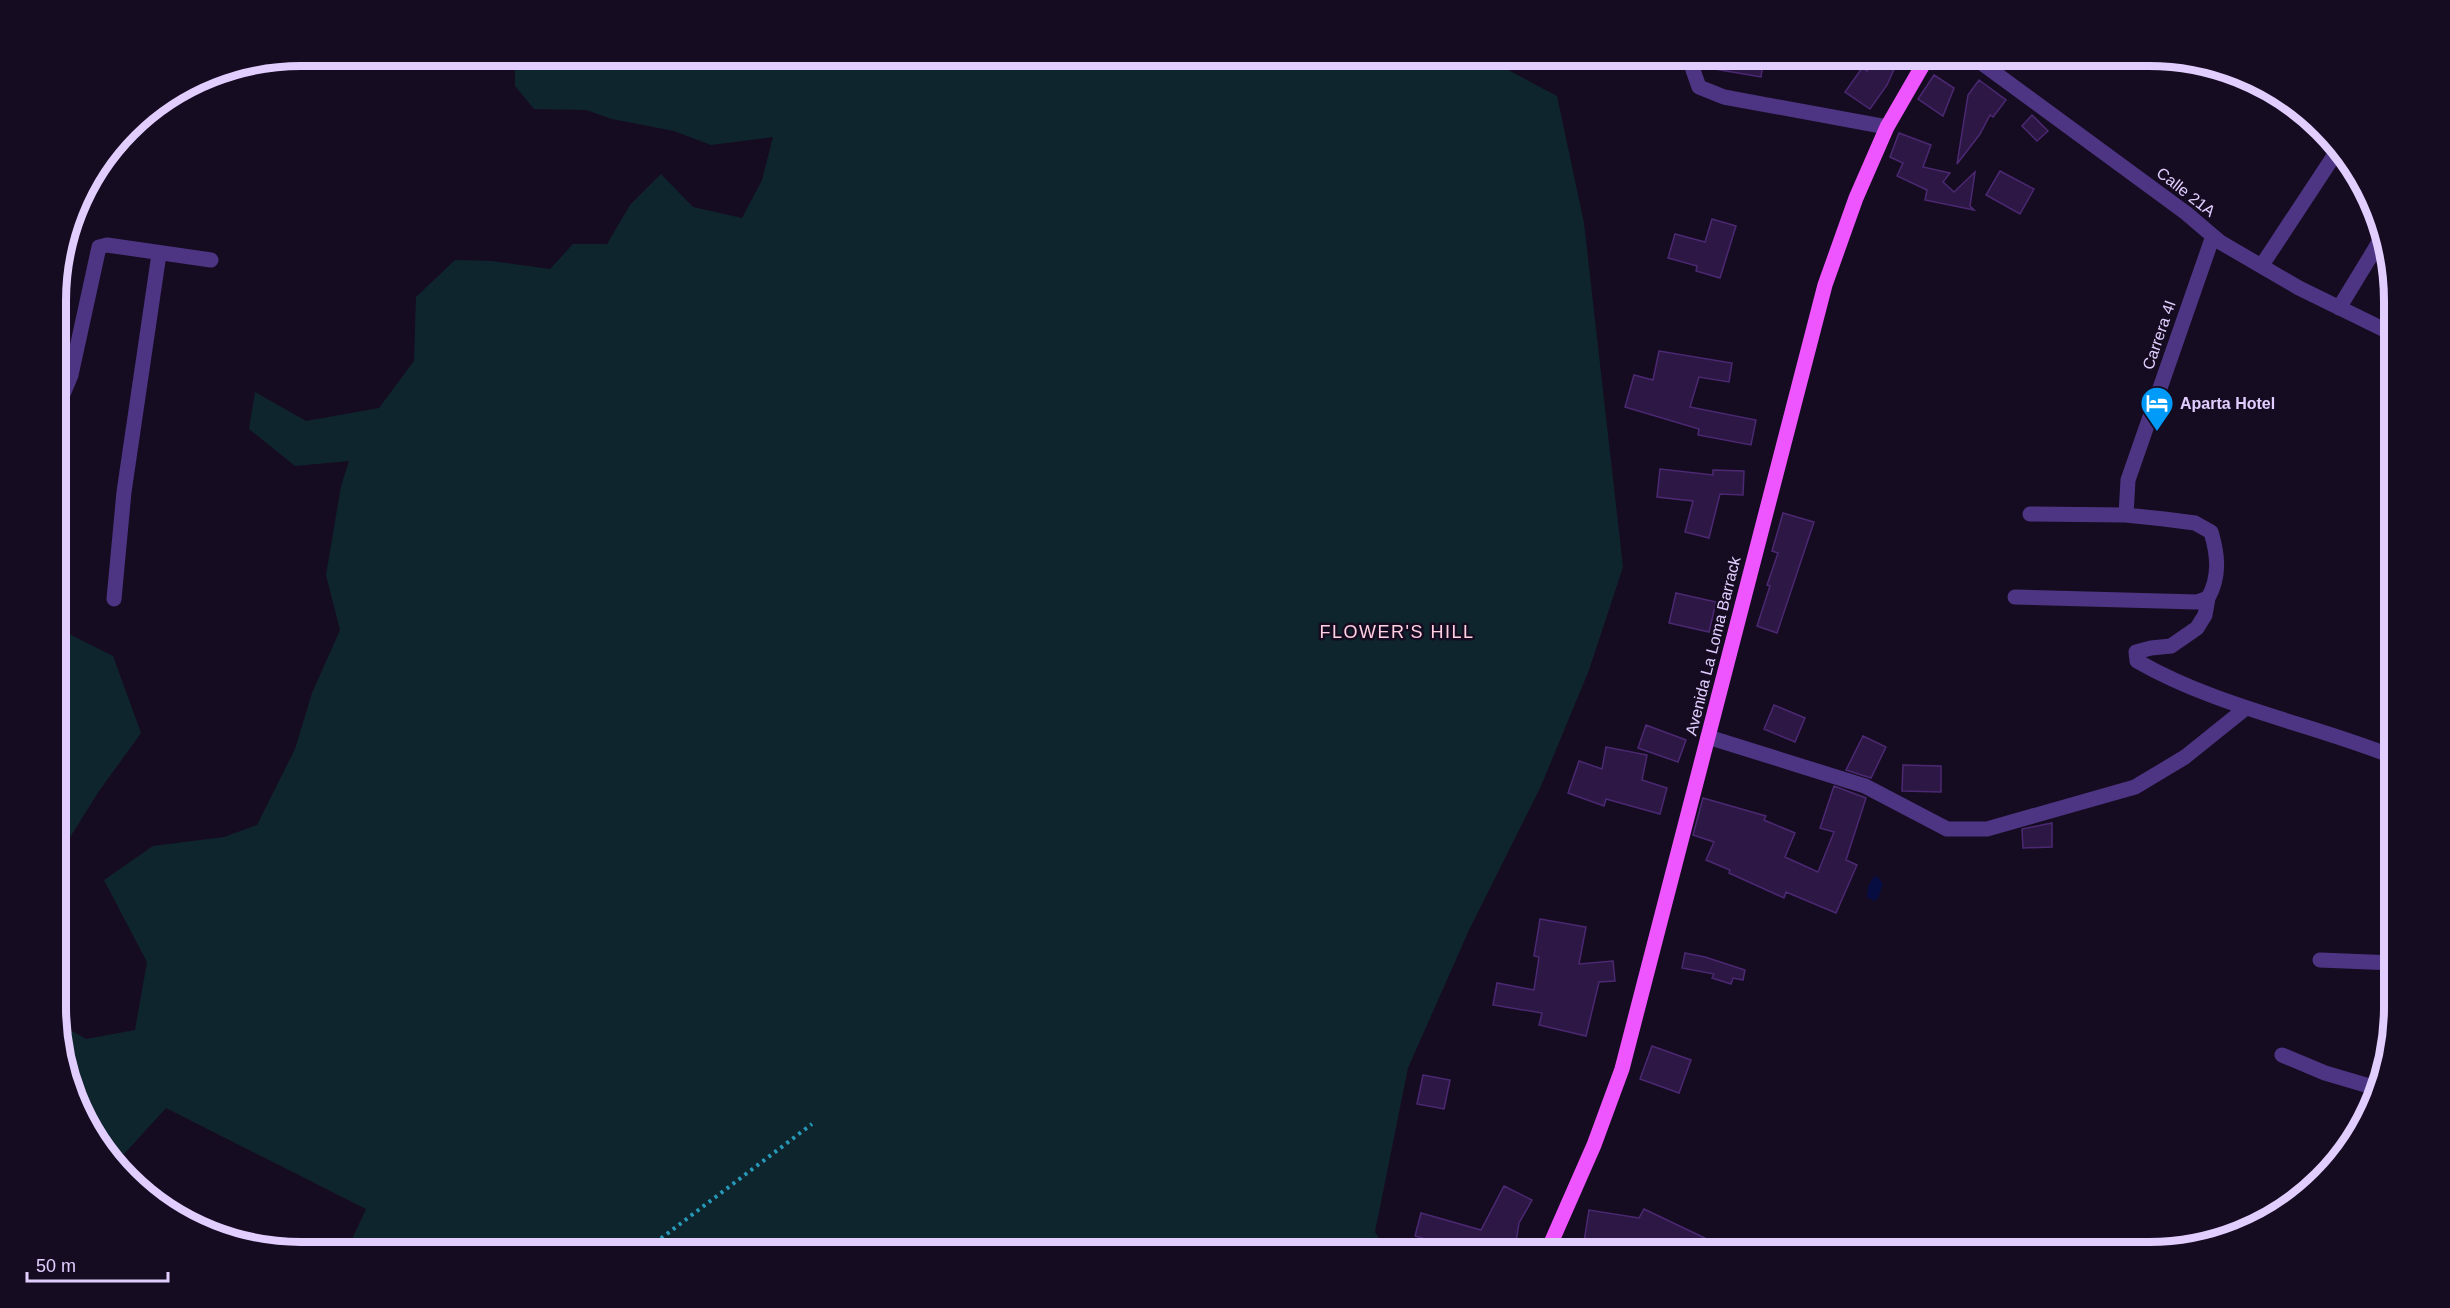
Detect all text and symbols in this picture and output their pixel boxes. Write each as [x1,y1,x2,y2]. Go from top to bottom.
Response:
street label: Calle 21A [2153,164,2219,220]
street label: Carrera 4I [2139,298,2179,372]
hotel icon: Aparta Hotel [2139,385,2175,432]
place label: Aparta Hotel [2180,395,2275,412]
street label: Avenida La Loma Barrack [1683,554,1744,737]
district label: FLOWER'S HILL [1320,622,1474,642]
scale bar [27,1245,168,1283]
text: 50 m [36,1256,76,1276]

